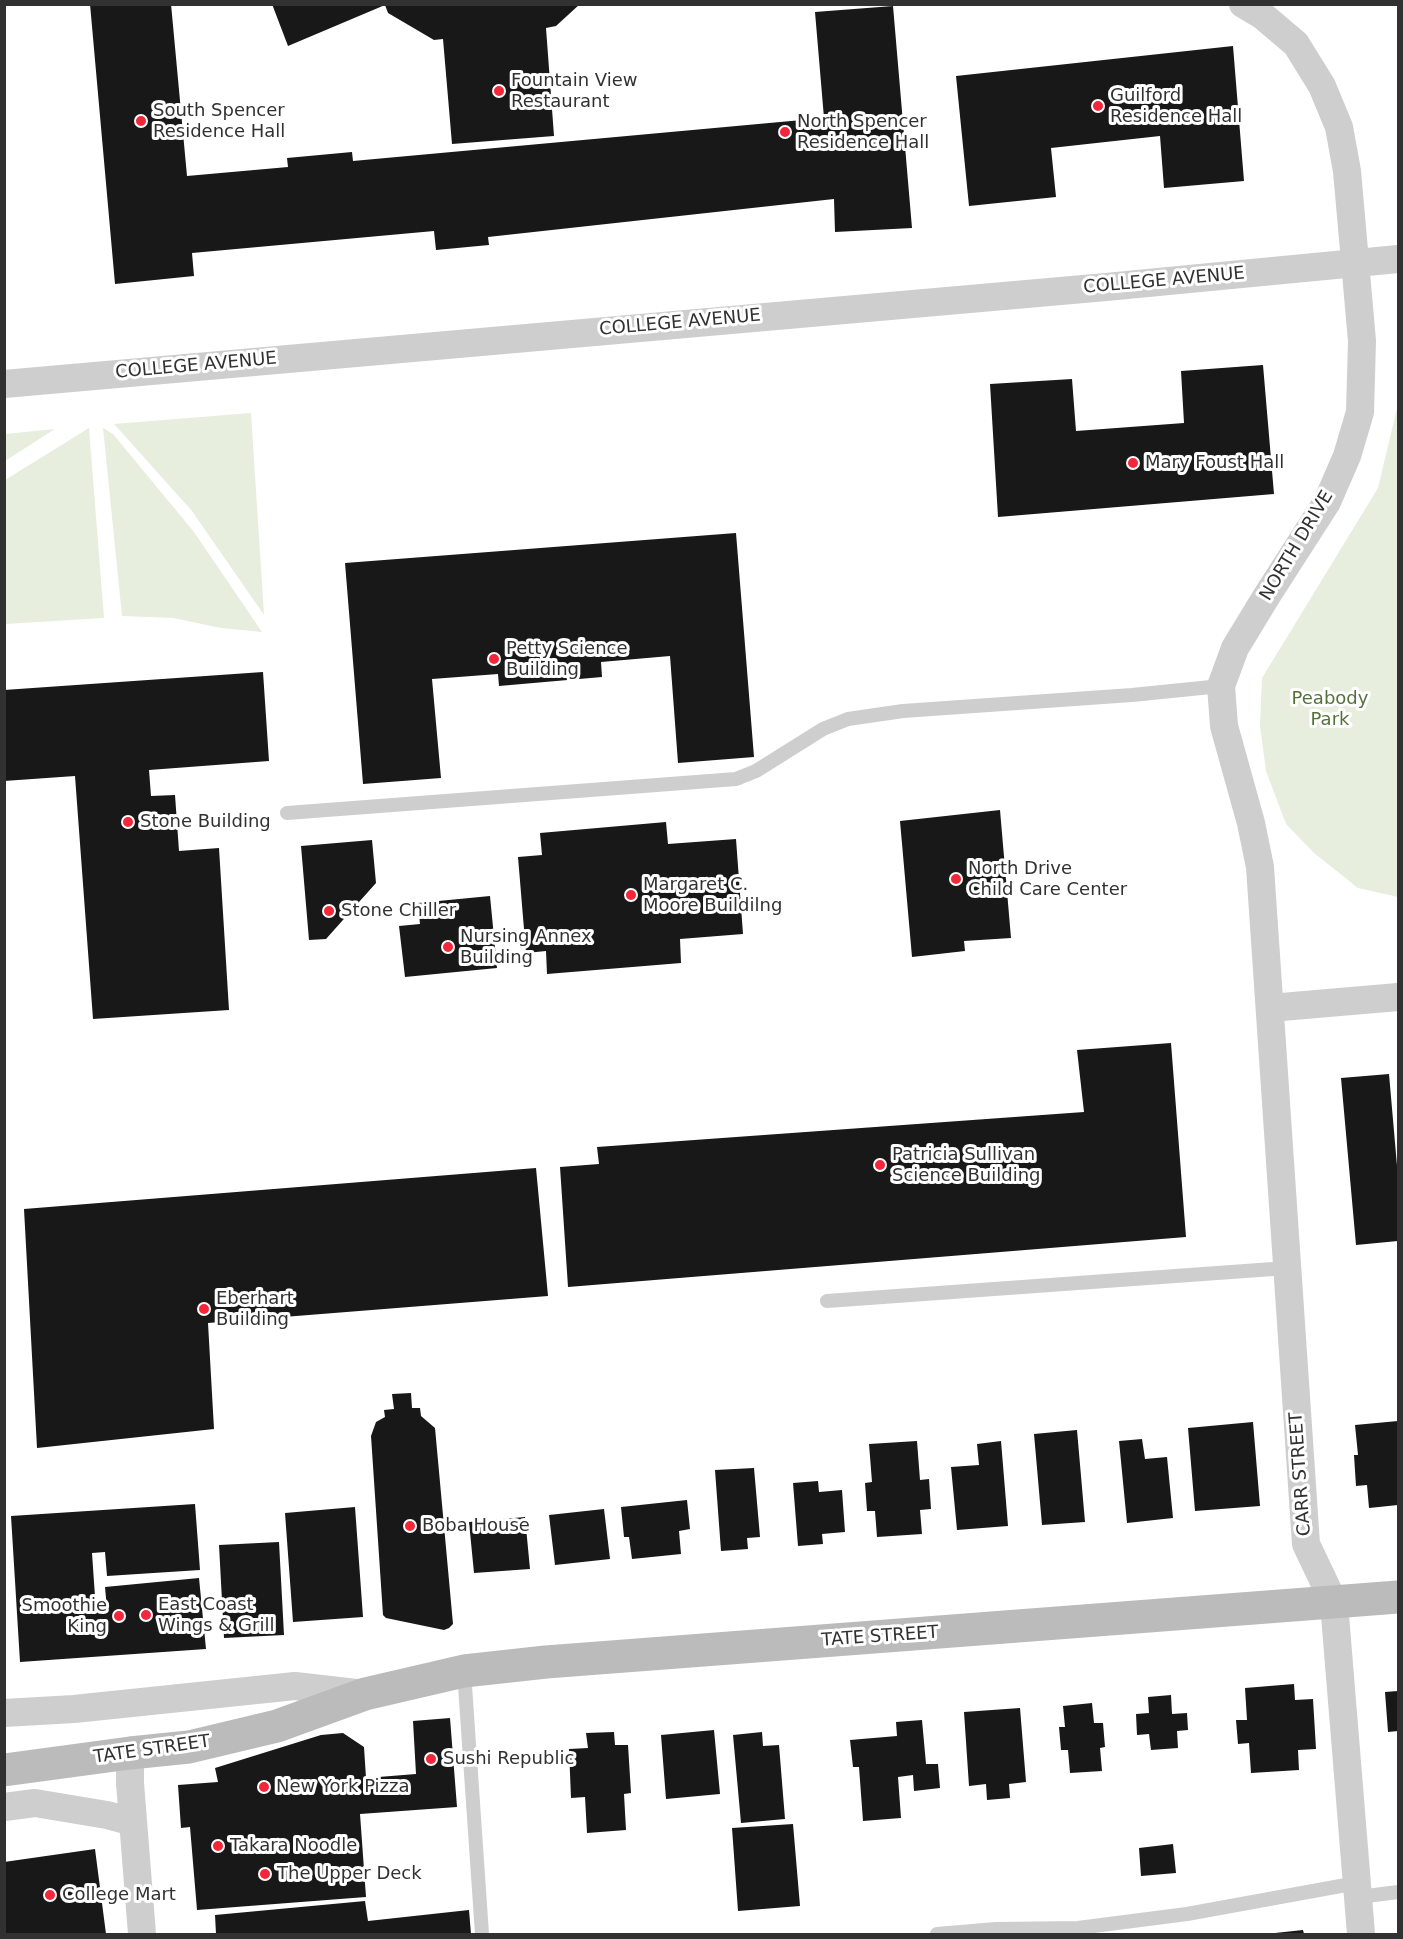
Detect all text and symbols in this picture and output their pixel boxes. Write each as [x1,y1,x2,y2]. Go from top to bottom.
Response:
place label: Fountain View Restaurant [511,70,637,112]
marker: Fountain View Restaurant [492,84,506,98]
place label: Guilford Residence Hall [1110,85,1242,128]
marker: Guilford Residence Hall [1091,99,1105,113]
place label: South Spencer Residence Hall [153,100,285,142]
place label: North Spencer Residence Hall [797,111,929,154]
marker: South Spencer Residence Hall [134,114,148,128]
marker: North Spencer Residence Hall [778,125,792,139]
street label: COLLEGE AVENUE [1082,263,1246,299]
street label: COLLEGE AVENUE [598,305,762,341]
street label: COLLEGE AVENUE [114,348,278,384]
place label: Mary Foust Hall [1145,452,1284,474]
marker: Mary Foust Hall [1126,456,1140,470]
street label: NORTH DRIVE [1256,487,1338,605]
place label: Petty Science Building [506,638,628,680]
marker: Petty Science Building [487,652,501,666]
park label: Peabody Park [1292,688,1368,730]
place label: Stone Building [140,811,271,833]
marker: Stone Building [121,815,135,829]
place label: North Drive Child Care Center [968,858,1127,900]
marker: North Drive Child Care Center [949,872,963,886]
place label: Margaret C. Moore Buildilng [643,874,782,916]
marker: Margaret C. Moore Buildilng [624,888,638,902]
place label: Stone Chiller [341,900,456,922]
marker: Stone Chiller [322,904,336,918]
place label: Nursing Annex Building [460,926,592,968]
marker: Nursing Annex Building [441,940,455,954]
place label: Patricia Sullivan Science Building [892,1144,1041,1186]
marker: Patricia Sullivan Science Building [873,1158,887,1172]
place label: Eberhart Building [216,1288,294,1330]
marker: Eberhart Building [197,1302,211,1316]
street label: CARR STREET [1286,1411,1316,1537]
place label: Boba House [422,1515,530,1537]
marker: Boba House [403,1519,417,1533]
place label: East Coast Wings & Grill [158,1594,274,1636]
place label: Smoothie King [21,1595,107,1638]
marker: East Coast Wings & Grill [139,1608,153,1622]
marker: Smoothie King [112,1609,126,1623]
street label: TATE STREET [821,1622,939,1652]
street label: TATE STREET [92,1731,212,1769]
place label: Sushi Republic [443,1748,574,1770]
marker: Sushi Republic [424,1752,438,1766]
place label: New York Pizza [276,1776,410,1798]
marker: New York Pizza [257,1780,271,1794]
place label: Takara Noodle [230,1835,357,1857]
marker: Takara Noodle [211,1839,225,1853]
place label: The Upper Deck [277,1863,422,1885]
marker: The Upper Deck [258,1867,272,1881]
place label: College Mart [62,1884,176,1906]
marker: College Mart [43,1888,57,1902]

